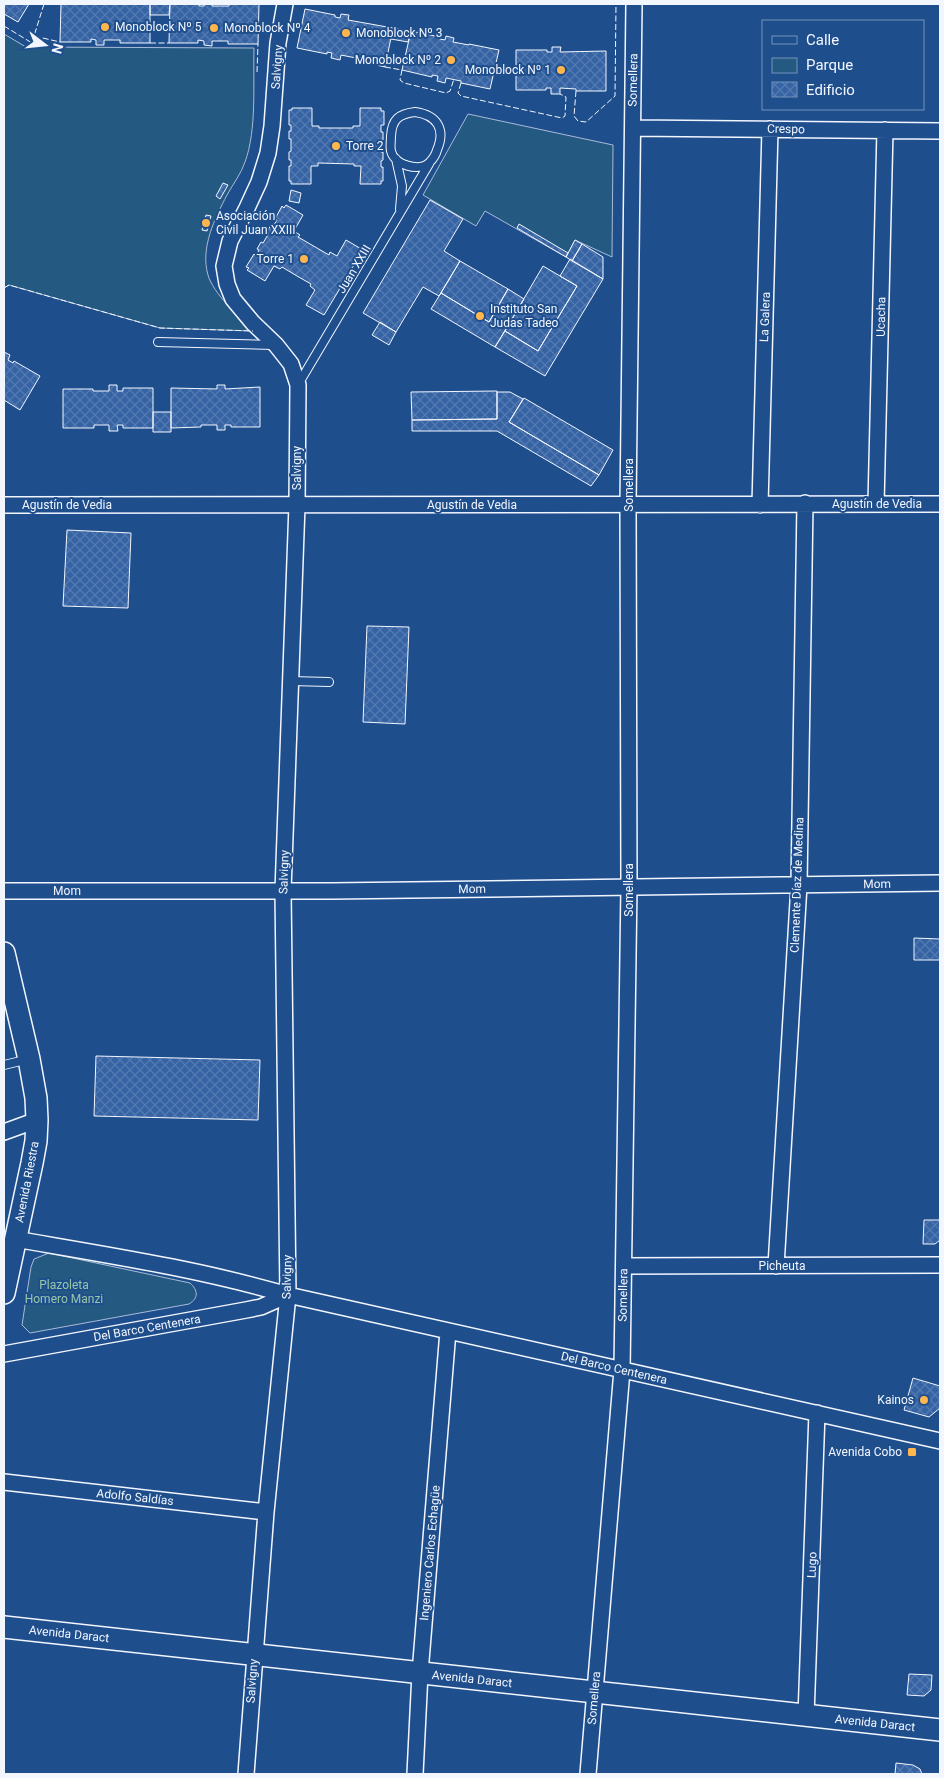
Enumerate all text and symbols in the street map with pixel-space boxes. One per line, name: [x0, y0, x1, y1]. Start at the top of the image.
north arrow: [20, 20, 70, 70]
place label: Monoblock Nº 5: [115, 20, 202, 34]
legend: [762, 20, 924, 110]
marker: Monoblock Nº 5: [99, 21, 111, 33]
place label: Monoblock Nº 4: [224, 21, 311, 35]
marker: Monoblock Nº 4: [208, 22, 220, 34]
place label: Monoblock Nº 3: [356, 26, 442, 40]
marker: Monoblock Nº 3: [340, 27, 352, 39]
text: Calle: [806, 31, 839, 49]
text: N: [48, 42, 67, 56]
street label: Salvigny: [268, 44, 286, 90]
place label: Monoblock Nº 2: [355, 53, 441, 67]
street label: Somellera: [626, 53, 640, 107]
marker: Monoblock Nº 2: [445, 54, 457, 66]
text: Parque: [806, 56, 853, 74]
place label: Monoblock Nº 1: [465, 63, 551, 77]
marker: Monoblock Nº 1: [555, 64, 567, 76]
text: Edificio: [806, 81, 855, 99]
street label: Crespo: [767, 122, 805, 136]
place label: Torre 2: [346, 139, 384, 153]
marker: Torre 2: [330, 140, 342, 152]
place label: Asociación Civil Juan XXIII: [216, 209, 296, 237]
marker: Asociación Civil Juan XXIII: [200, 217, 212, 229]
street label: Juan XXIII: [334, 242, 374, 296]
place label: Torre 1: [256, 252, 294, 266]
marker: Torre 1: [298, 253, 310, 265]
street label: La Galera: [757, 292, 773, 342]
street label: Ucacha: [874, 297, 888, 337]
place label: Instituto San Judas Tadeo: [490, 302, 559, 330]
marker: Instituto San Judas Tadeo: [474, 310, 486, 322]
street label: Salvigny: [290, 446, 304, 490]
street label: Somellera: [622, 458, 636, 512]
street label: Agustín de Vedia: [832, 497, 922, 511]
street label: Agustín de Vedia: [22, 498, 112, 512]
street label: Agustín de Vedia: [427, 498, 517, 512]
street label: Clemente Díaz de Medina: [788, 817, 806, 953]
street label: Salvigny: [276, 849, 292, 894]
street label: Somellera: [622, 863, 636, 917]
street label: Mom: [863, 877, 891, 891]
street label: Mom: [458, 882, 486, 896]
street label: Mom: [53, 884, 81, 898]
street label: Avenida Riestra: [12, 1140, 42, 1224]
street label: Salvigny: [280, 1254, 294, 1299]
street label: Picheuta: [759, 1259, 805, 1273]
street label: Somellera: [616, 1268, 630, 1322]
park label: Plazoleta Homero Manzi: [25, 1278, 103, 1306]
street label: Del Barco Centenera: [92, 1312, 202, 1344]
street label: Del Barco Centenera: [559, 1349, 669, 1387]
place label: Kainos: [877, 1393, 914, 1407]
marker: Kainos: [918, 1394, 930, 1406]
place label: Avenida Cobo: [828, 1445, 902, 1459]
marker: Avenida Cobo: [906, 1446, 918, 1458]
street label: Ingeniero Carlos Echagüe: [417, 1485, 443, 1621]
street label: Adolfo Saldías: [96, 1486, 174, 1508]
street label: Lugo: [805, 1551, 819, 1578]
street label: Avenida Daract: [28, 1623, 110, 1645]
street label: Salvigny: [243, 1658, 261, 1704]
street label: Avenida Daract: [431, 1668, 513, 1690]
street label: Somellera: [585, 1671, 603, 1725]
street label: Avenida Daract: [834, 1712, 916, 1734]

